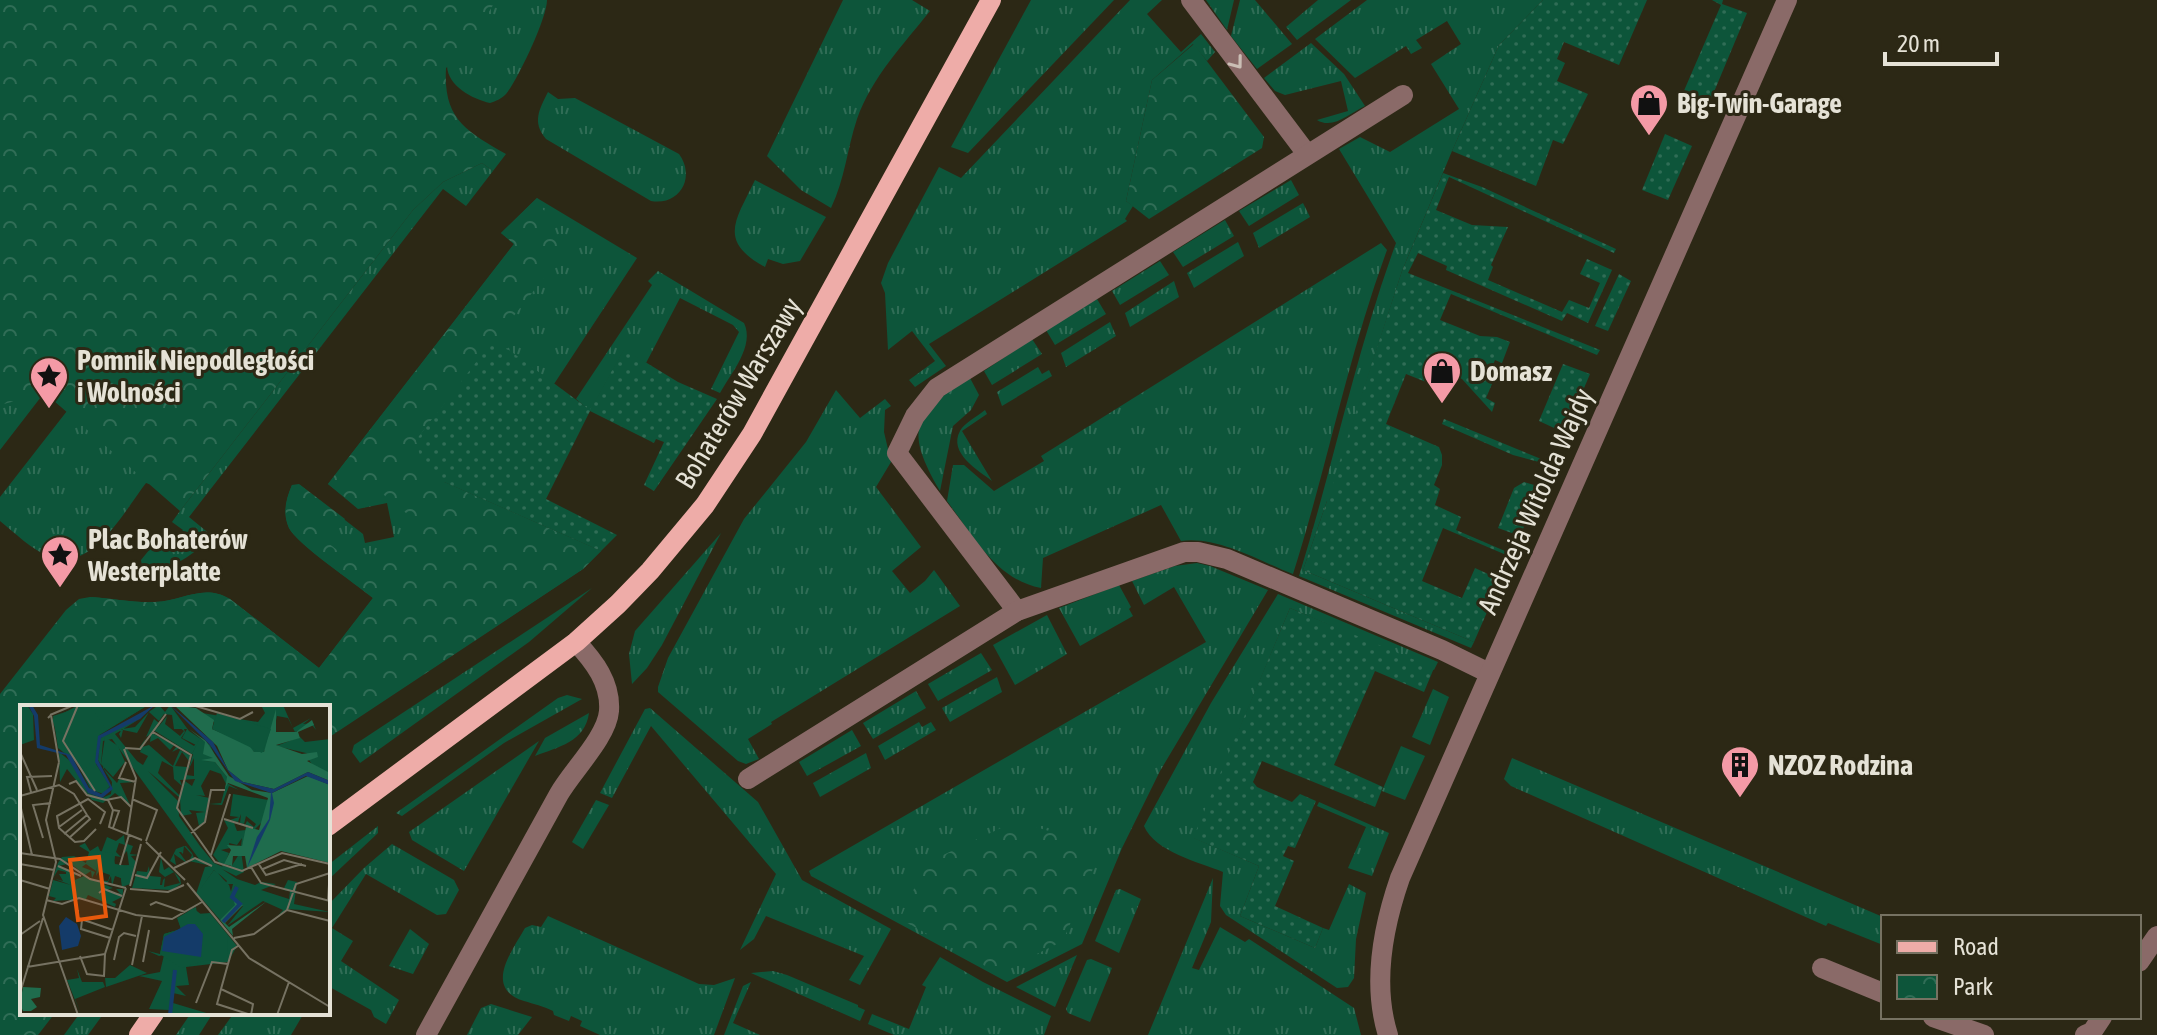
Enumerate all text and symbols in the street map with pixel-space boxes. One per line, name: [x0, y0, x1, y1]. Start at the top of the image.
scale bar: [1885, 16, 1997, 66]
text: 20 m: [1897, 30, 1940, 57]
one-way arrow: [1227, 54, 1242, 69]
shop icon: Big-Twin-Garage: [1628, 82, 1670, 137]
place label: Big-Twin-Garage: [1677, 87, 1842, 119]
street label: Bohaterów Warszawy: [668, 292, 808, 494]
place label: Pomnik Niepodległości i Wolności: [77, 344, 314, 408]
shop icon: Domasz: [1421, 350, 1463, 405]
place icon: Pomnik Niepodległości i Wolności: [28, 355, 70, 410]
place label: Domasz: [1470, 355, 1552, 387]
street label: Andrzeja Witolda Wajdy: [1471, 383, 1599, 619]
place label: Plac Bohaterów Westerplatte: [87, 523, 248, 587]
place icon: Plac Bohaterów Westerplatte: [39, 534, 81, 589]
inset map: [20, 705, 330, 1015]
building icon: NZOZ Rodzina: [1719, 744, 1761, 799]
place label: NZOZ Rodzina: [1768, 749, 1913, 781]
legend: [1881, 915, 2141, 1019]
text: Road: [1953, 933, 1999, 960]
text: Park: [1953, 973, 1994, 1000]

